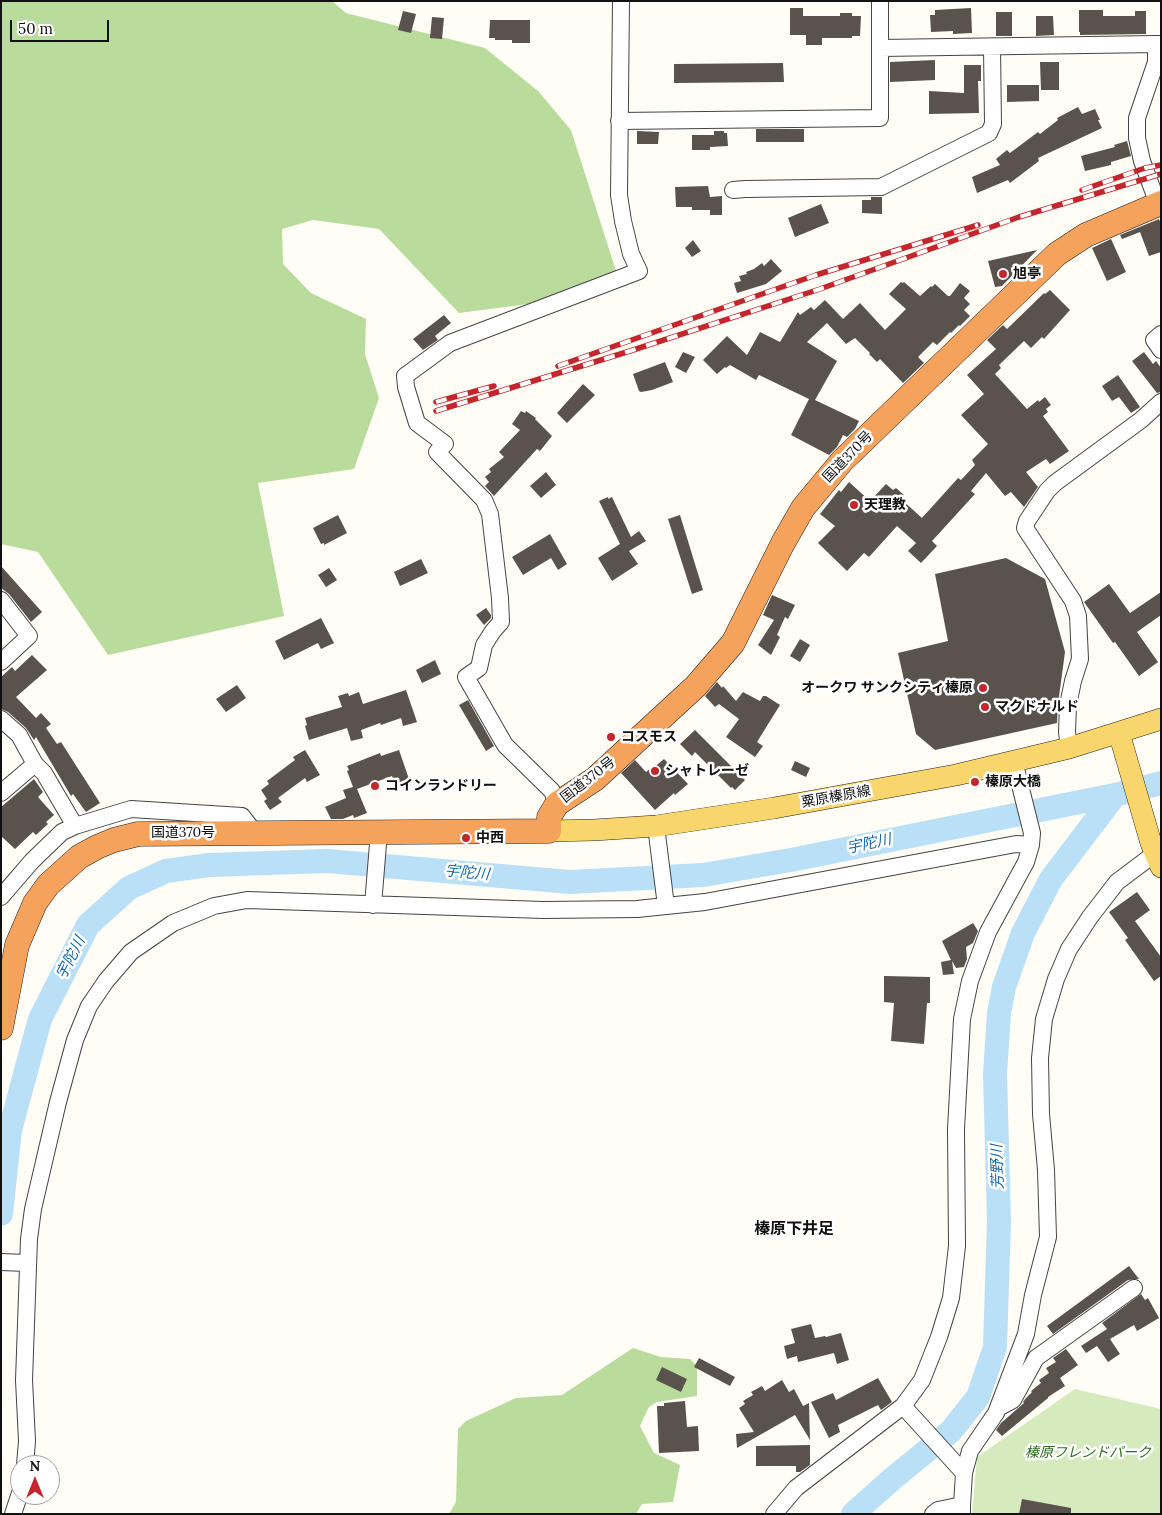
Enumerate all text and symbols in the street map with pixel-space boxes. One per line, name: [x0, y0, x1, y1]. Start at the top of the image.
scale bar: [12, 10, 111, 42]
text: 50 m: [18, 19, 53, 38]
place label: 旭亭: [1013, 266, 1041, 282]
marker: 旭亭: [997, 268, 1009, 280]
street label: 国道370号: [820, 428, 876, 486]
place label: 天理教: [864, 497, 906, 513]
marker: 天理教: [848, 499, 860, 511]
place label: オークワ サンクシティ榛原: [801, 680, 973, 696]
marker: オークワ サンクシティ榛原: [977, 682, 989, 694]
place label: マクドナルド: [995, 699, 1079, 715]
marker: マクドナルド: [979, 701, 991, 713]
place label: コスモス: [621, 729, 677, 745]
marker: コスモス: [605, 731, 617, 743]
street label: 国道370号: [557, 753, 619, 807]
place label: シャトレーゼ: [665, 763, 749, 779]
marker: シャトレーゼ: [649, 765, 661, 777]
place label: 榛原大橋: [985, 774, 1041, 790]
marker: 榛原大橋: [969, 776, 981, 788]
place label: コインランドリー: [385, 778, 497, 794]
marker: コインランドリー: [369, 780, 381, 792]
street label: 粟原榛原線: [800, 783, 872, 811]
street label: 国道370号: [151, 825, 215, 841]
place label: 中西: [476, 830, 504, 846]
water label: 宇陀川: [845, 831, 893, 857]
marker: 中西: [460, 832, 472, 844]
water label: 宇陀川: [444, 862, 490, 884]
water label: 宇陀川: [53, 934, 89, 982]
water label: 芳野川: [988, 1144, 1008, 1190]
district label: 榛原下井足: [754, 1219, 834, 1239]
park label: 榛原フレンドパーク: [1025, 1445, 1151, 1461]
north arrow: [10, 1455, 60, 1505]
text: N: [30, 1457, 40, 1475]

